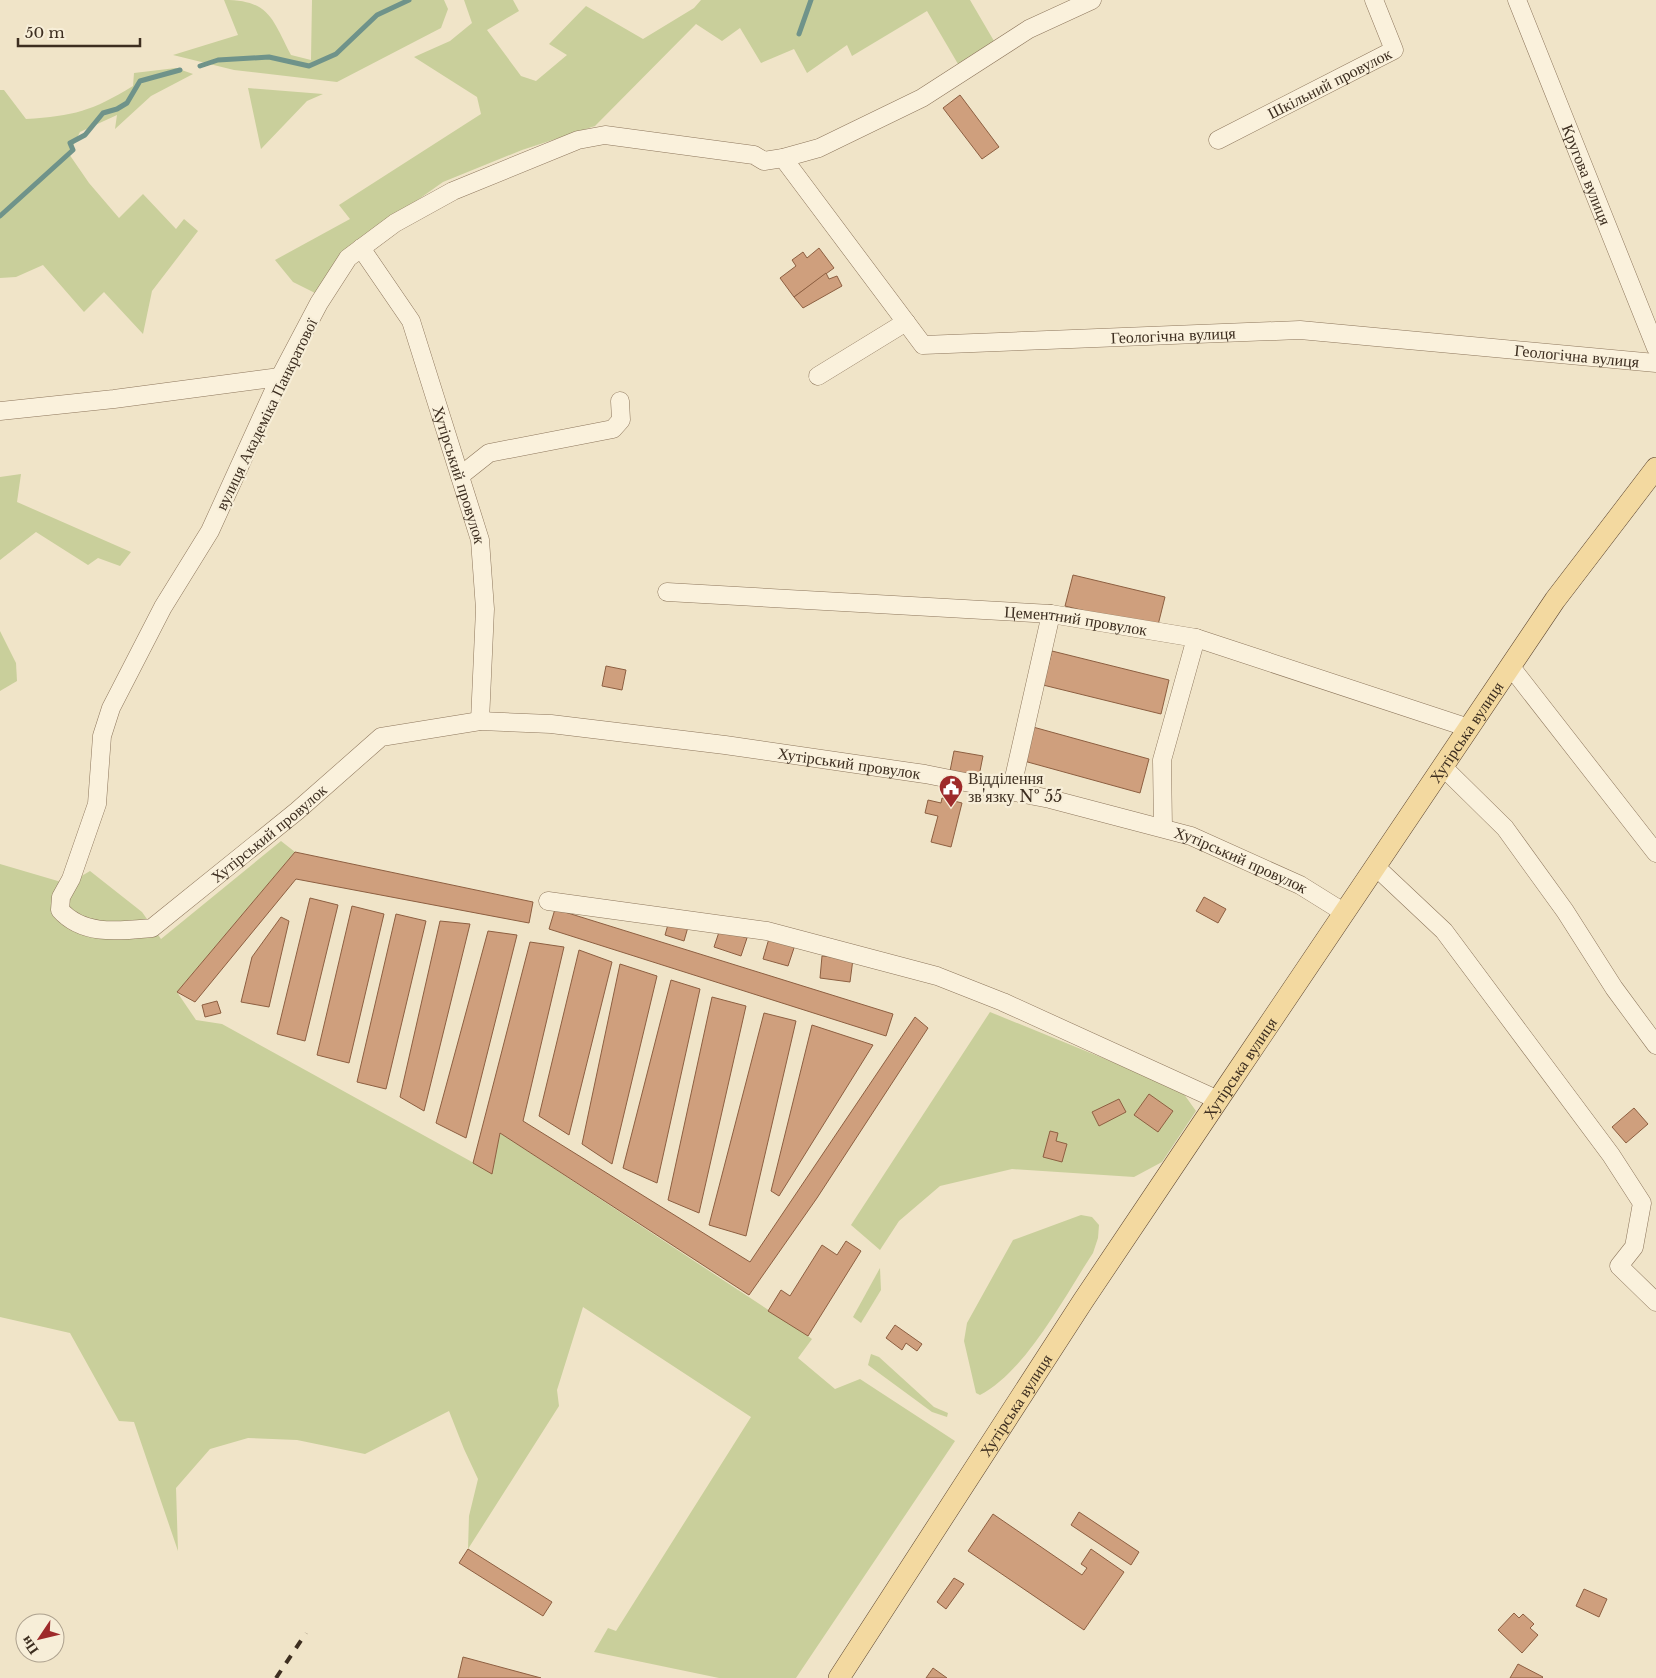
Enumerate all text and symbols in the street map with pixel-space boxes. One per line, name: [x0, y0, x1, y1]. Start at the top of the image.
scale bar: [18, 15, 140, 47]
text: 50 m: [25, 23, 65, 42]
street label: Шкільний провулок: [1264, 43, 1395, 123]
street label: Кругова вулиця: [1558, 121, 1616, 228]
street label: вулиця Академіка Панкратової: [211, 314, 321, 513]
street label: Геологічна вулиця: [1110, 323, 1237, 348]
street label: Геологічна вулиця: [1514, 340, 1641, 371]
street label: Хутірський провулок: [428, 403, 490, 545]
street label: Цементний провулок: [1004, 601, 1149, 640]
street label: Хутірська вулиця: [1425, 677, 1508, 787]
street label: Хутірський провулок: [776, 743, 922, 783]
place label: Відділення зв'язку № 55: [968, 768, 1062, 806]
public building icon: Відділення зв'язку № 55: [938, 774, 964, 808]
street label: Хутірський провулок: [207, 779, 331, 887]
street label: Хутірський провулок: [1172, 822, 1312, 898]
street label: Хутірська вулиця: [1198, 1013, 1281, 1122]
street label: Хутірська вулиця: [975, 1350, 1056, 1460]
north arrow: [15, 1613, 65, 1663]
text: Пн: [17, 1633, 42, 1658]

